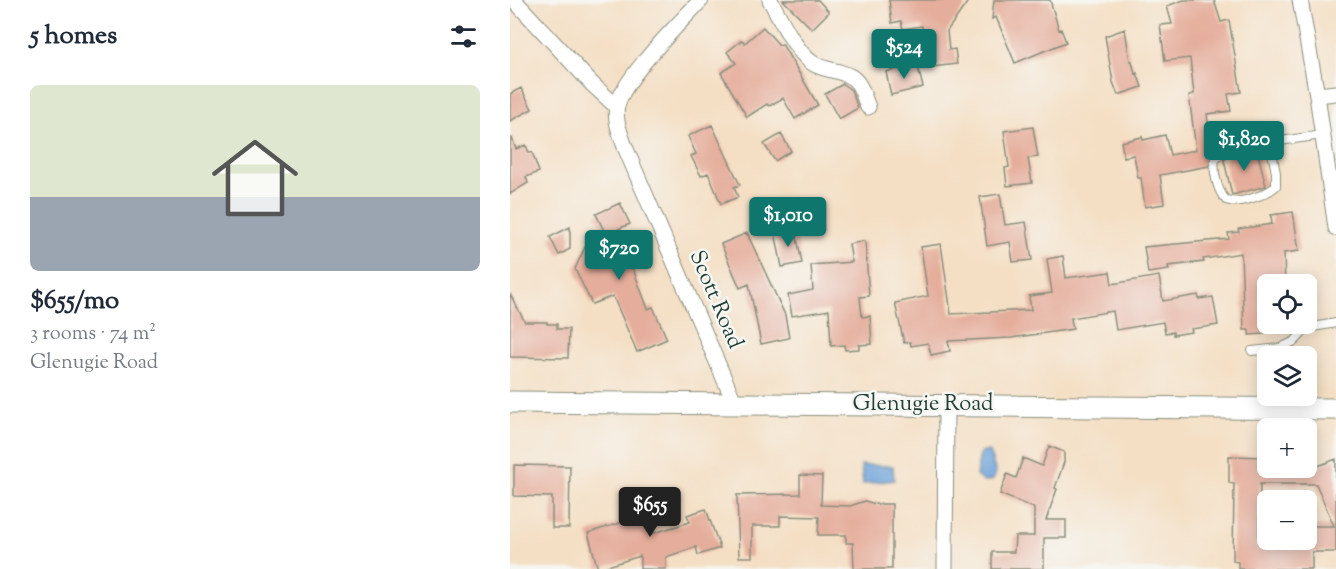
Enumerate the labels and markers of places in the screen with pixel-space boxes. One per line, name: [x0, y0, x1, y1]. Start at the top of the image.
pin: $524: [868, 29, 940, 80]
pin: $1,820: [1195, 121, 1293, 172]
pin: $1,010: [739, 197, 837, 248]
pin: $720: [583, 230, 655, 281]
pin: $655: [614, 487, 686, 538]

